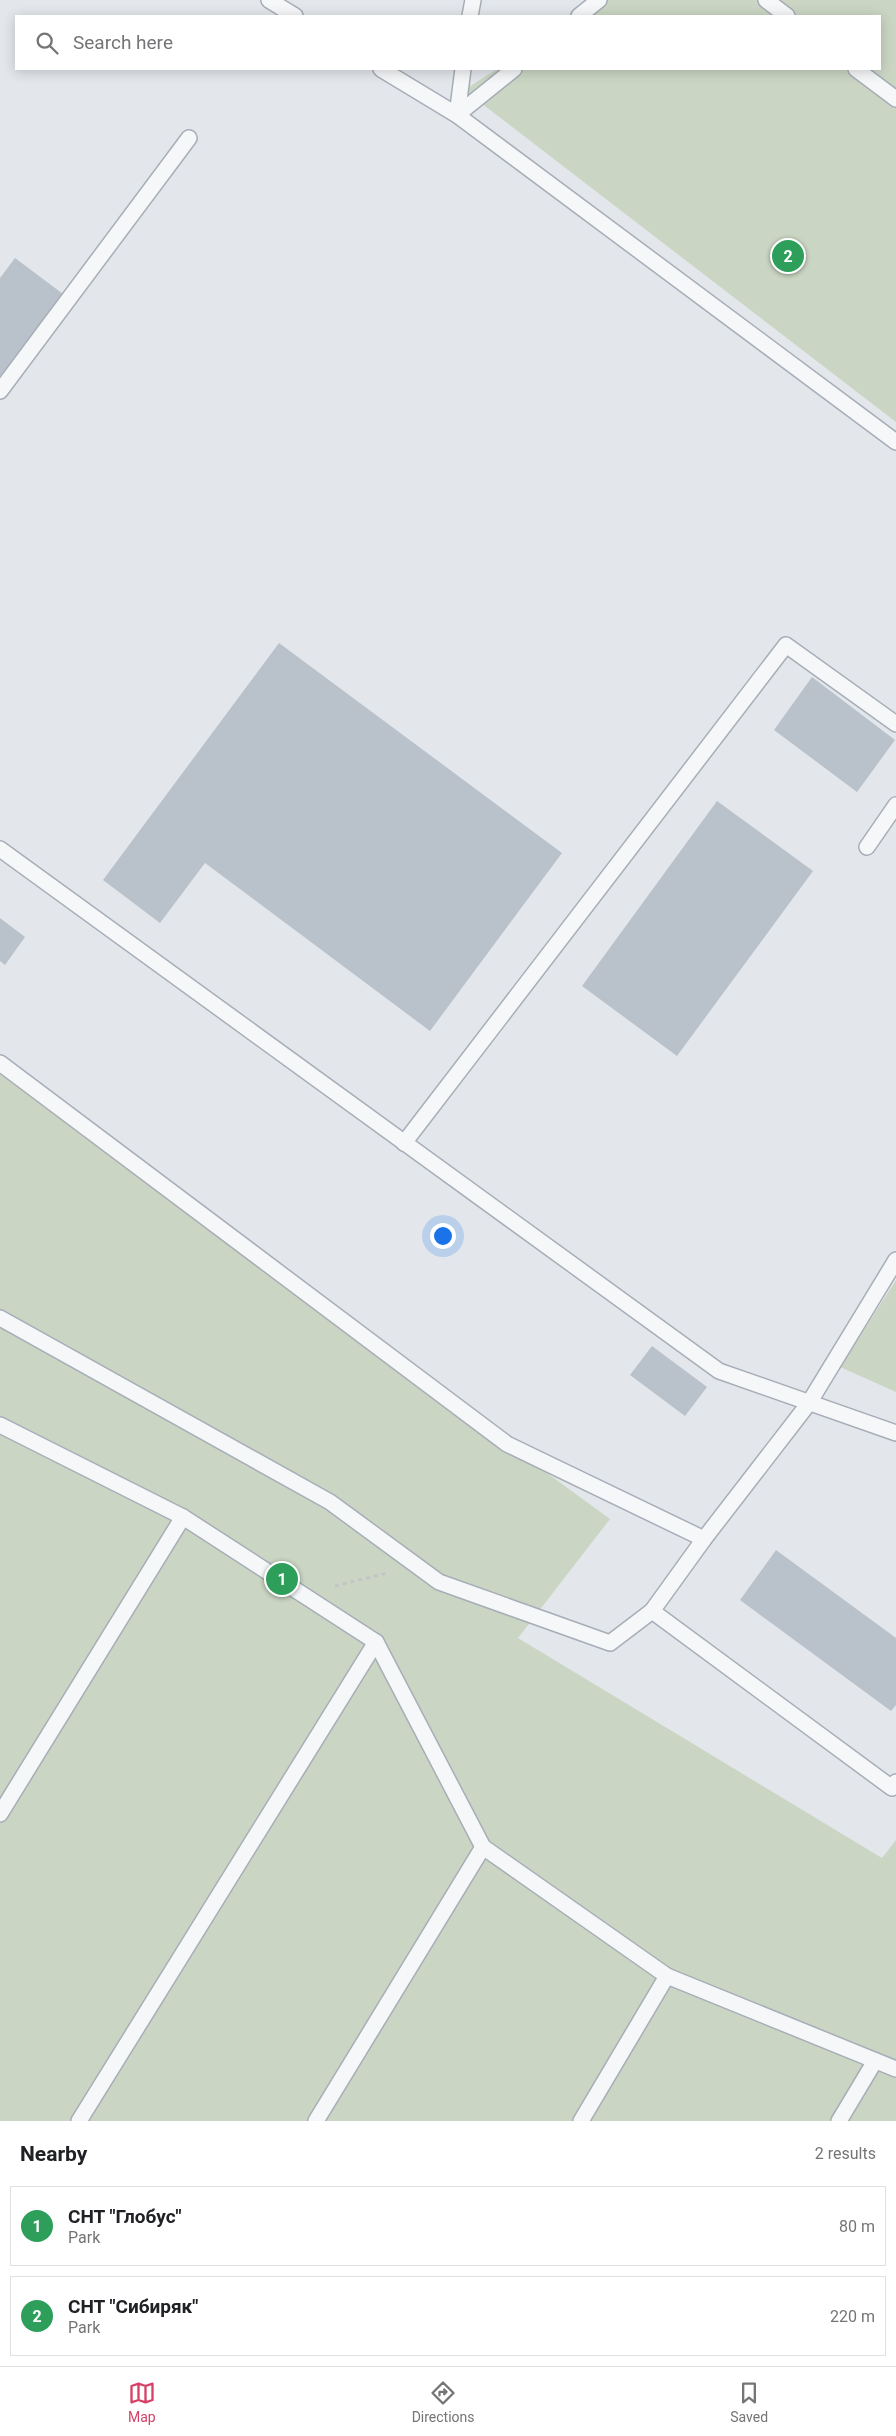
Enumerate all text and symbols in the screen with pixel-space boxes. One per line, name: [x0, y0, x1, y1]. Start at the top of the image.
search box: [15, 15, 881, 70]
icon: search: [33, 29, 61, 57]
text: Search here: [73, 31, 173, 54]
pin: 2: [772, 237, 804, 275]
your location: [430, 1223, 456, 1249]
pin: 1: [266, 1560, 298, 1598]
text: Nearby: [20, 2142, 87, 2166]
text: 2 results: [815, 2144, 876, 2163]
text: СНТ "Глобус": [68, 2205, 182, 2228]
text: 1: [32, 2217, 42, 2236]
text: 80 m: [839, 2217, 875, 2236]
text: Park: [68, 2228, 100, 2247]
text: СНТ "Сибиряк": [68, 2295, 198, 2318]
text: 2: [32, 2307, 42, 2326]
text: 220 m: [830, 2307, 875, 2326]
text: Park: [68, 2318, 100, 2337]
tab: Map: [128, 2379, 156, 2425]
tab: Directions: [412, 2379, 475, 2425]
tab: Saved: [730, 2379, 768, 2425]

